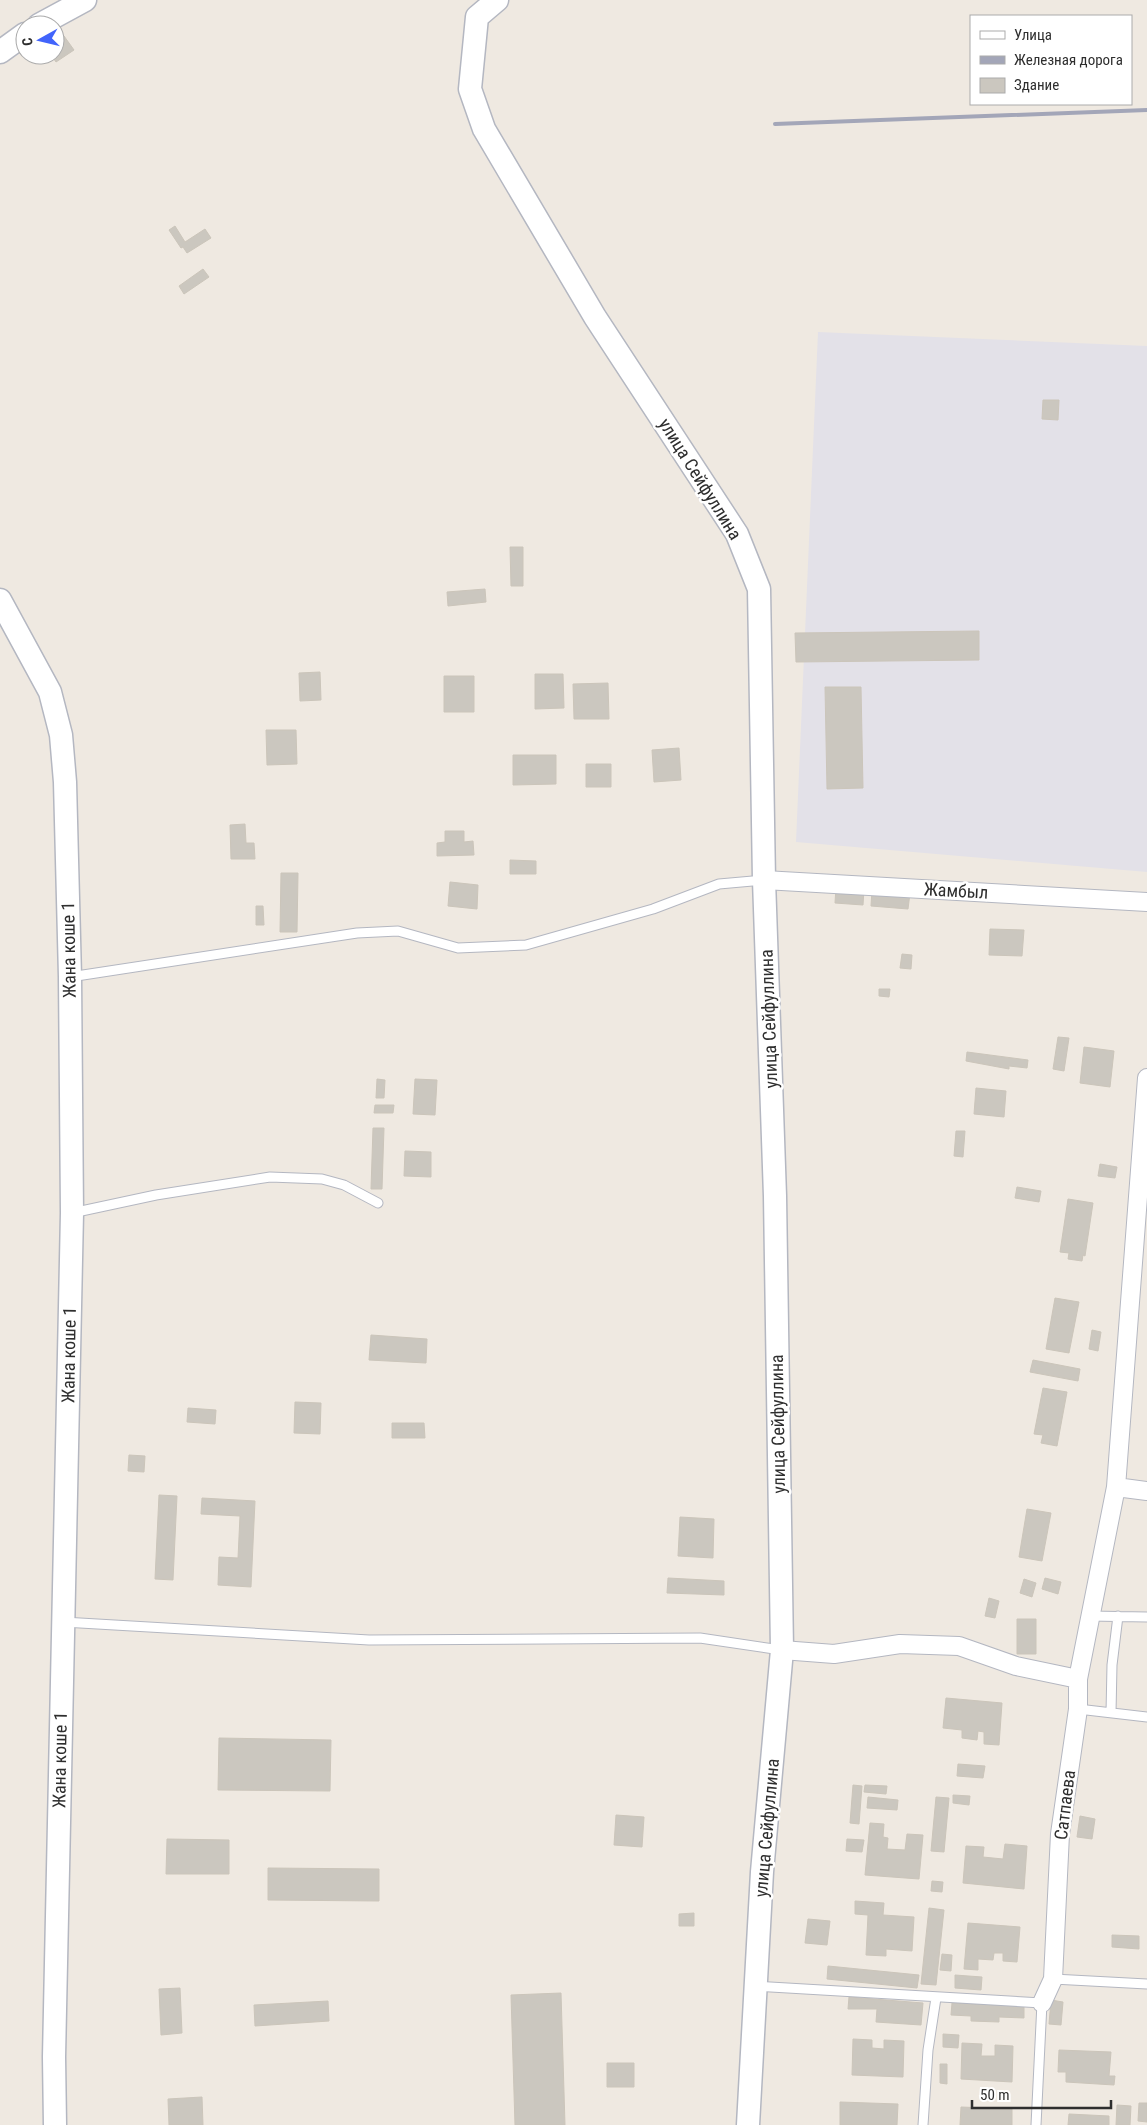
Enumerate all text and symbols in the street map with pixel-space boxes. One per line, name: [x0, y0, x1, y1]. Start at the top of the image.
north arrow: [15, 15, 65, 65]
legend: [970, 15, 1132, 105]
text: Улица: [1014, 26, 1052, 44]
text: С: [19, 37, 36, 47]
text: Железная дорога: [1014, 51, 1123, 69]
text: Здание: [1014, 76, 1059, 94]
street label: улица Сейфуллина: [655, 414, 746, 543]
street label: Жамбыл: [923, 878, 989, 903]
street label: Жана коше 1: [57, 902, 80, 998]
street label: улица Сейфуллина: [756, 949, 781, 1089]
street label: Жана коше 1: [57, 1307, 80, 1403]
street label: улица Сейфуллина: [766, 1354, 789, 1494]
street label: Жана коше 1: [48, 1712, 71, 1808]
street label: улица Сейфуллина: [750, 1758, 783, 1898]
street label: Сатпаева: [1050, 1769, 1079, 1841]
scale bar: [972, 2078, 1111, 2110]
text: 50 m: [980, 2086, 1010, 2104]

